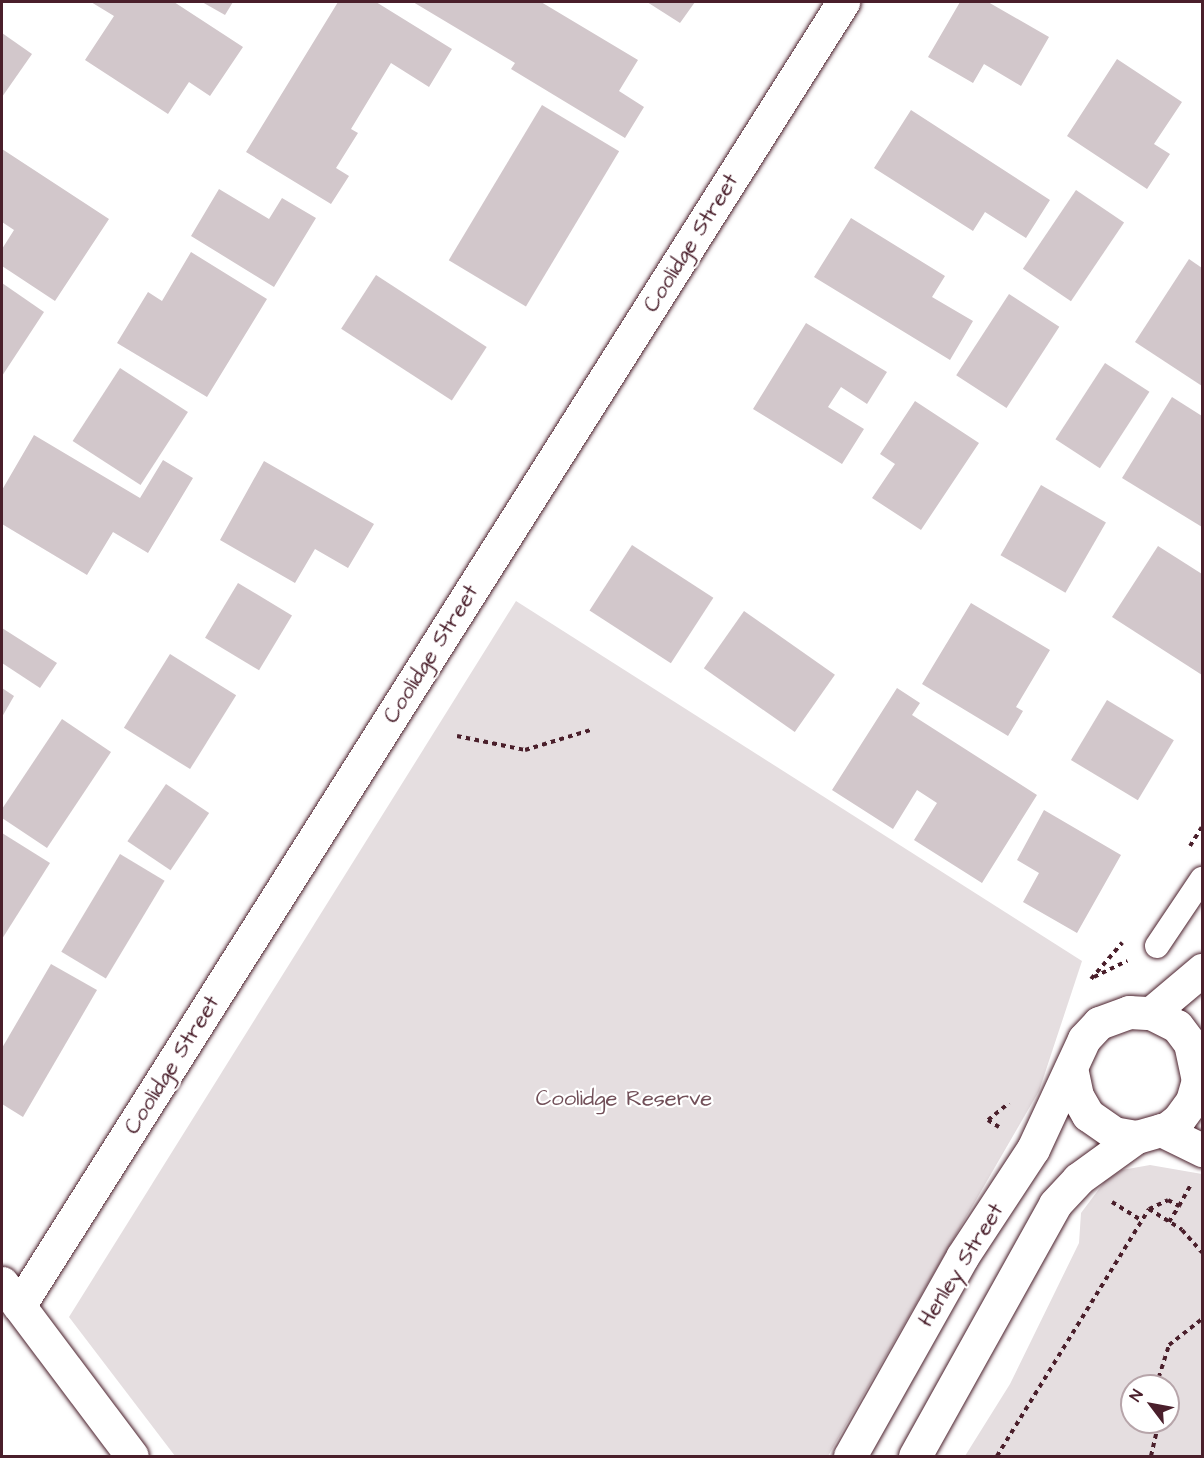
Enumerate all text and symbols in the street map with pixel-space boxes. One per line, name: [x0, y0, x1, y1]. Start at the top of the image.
street label: Coolidge Street: [638, 169, 744, 317]
street label: Coolidge Street: [378, 580, 484, 728]
street label: Coolidge Street: [119, 991, 225, 1139]
park label: Coolidge Reserve: [536, 1086, 712, 1112]
street label: Henley Street: [913, 1198, 1009, 1332]
north arrow: [1120, 1374, 1180, 1434]
text: N: [1124, 1385, 1148, 1406]

